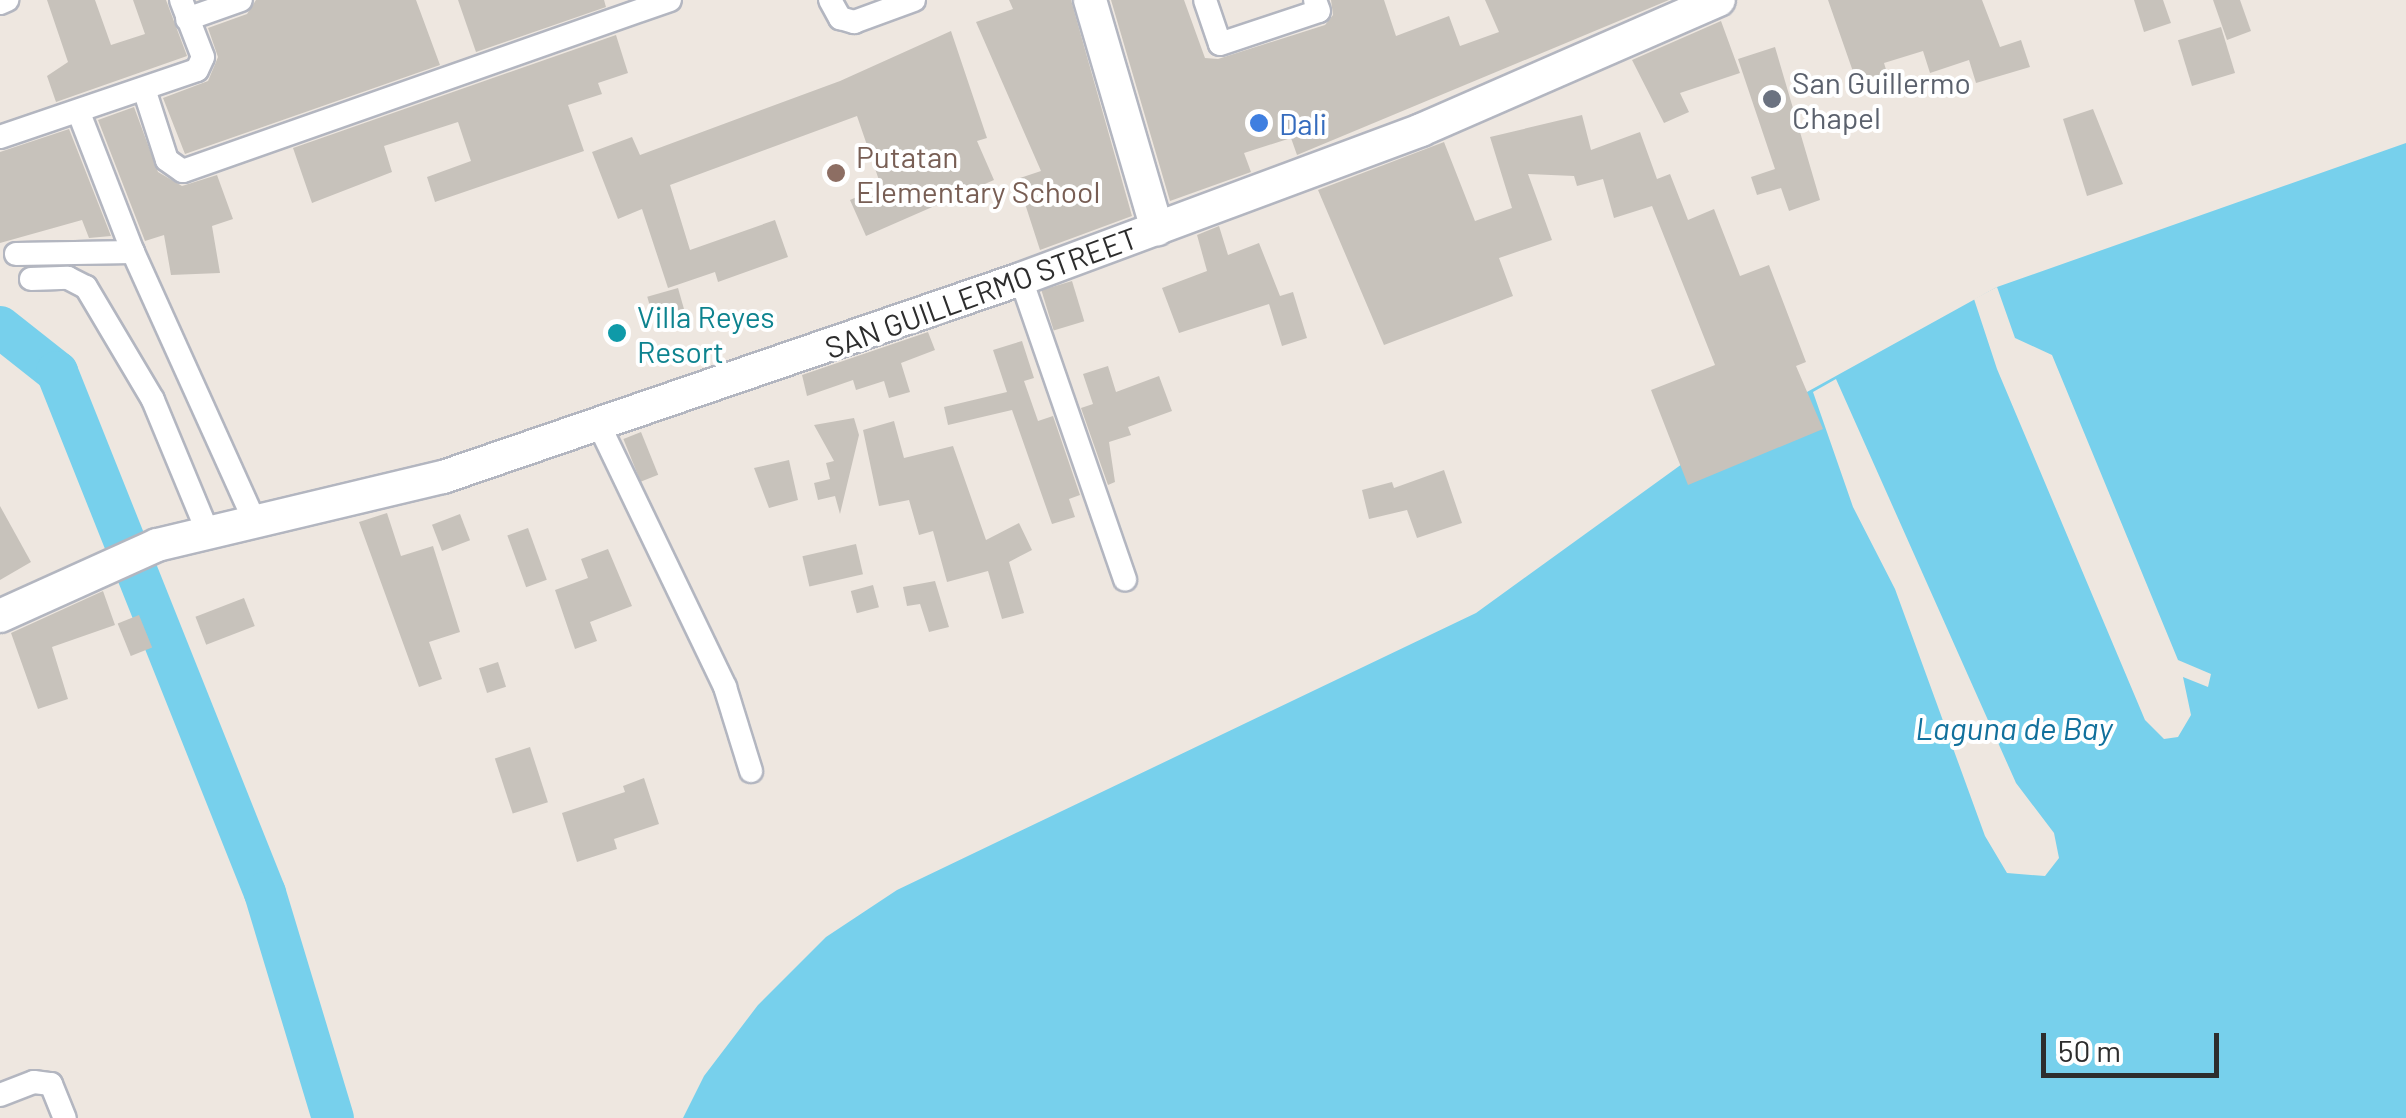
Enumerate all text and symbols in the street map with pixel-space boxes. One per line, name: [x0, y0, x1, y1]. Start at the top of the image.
place label: San Guillermo Chapel: [1792, 64, 1971, 134]
marker: San Guillermo Chapel: [1761, 88, 1783, 110]
place label: Dali: [1279, 105, 1327, 141]
marker: Dali: [1248, 112, 1270, 134]
place label: Putatan Elementary School: [856, 138, 1100, 208]
marker: Putatan Elementary School: [825, 162, 847, 184]
street label: SAN GUILLERMO STREET: [820, 219, 1142, 365]
place label: Villa Reyes Resort: [637, 298, 775, 368]
marker: Villa Reyes Resort: [606, 322, 628, 344]
water label: Laguna de Bay: [1915, 708, 2113, 746]
scale bar: [2046, 1013, 2224, 1075]
text: 50 m: [2058, 1032, 2121, 1068]

